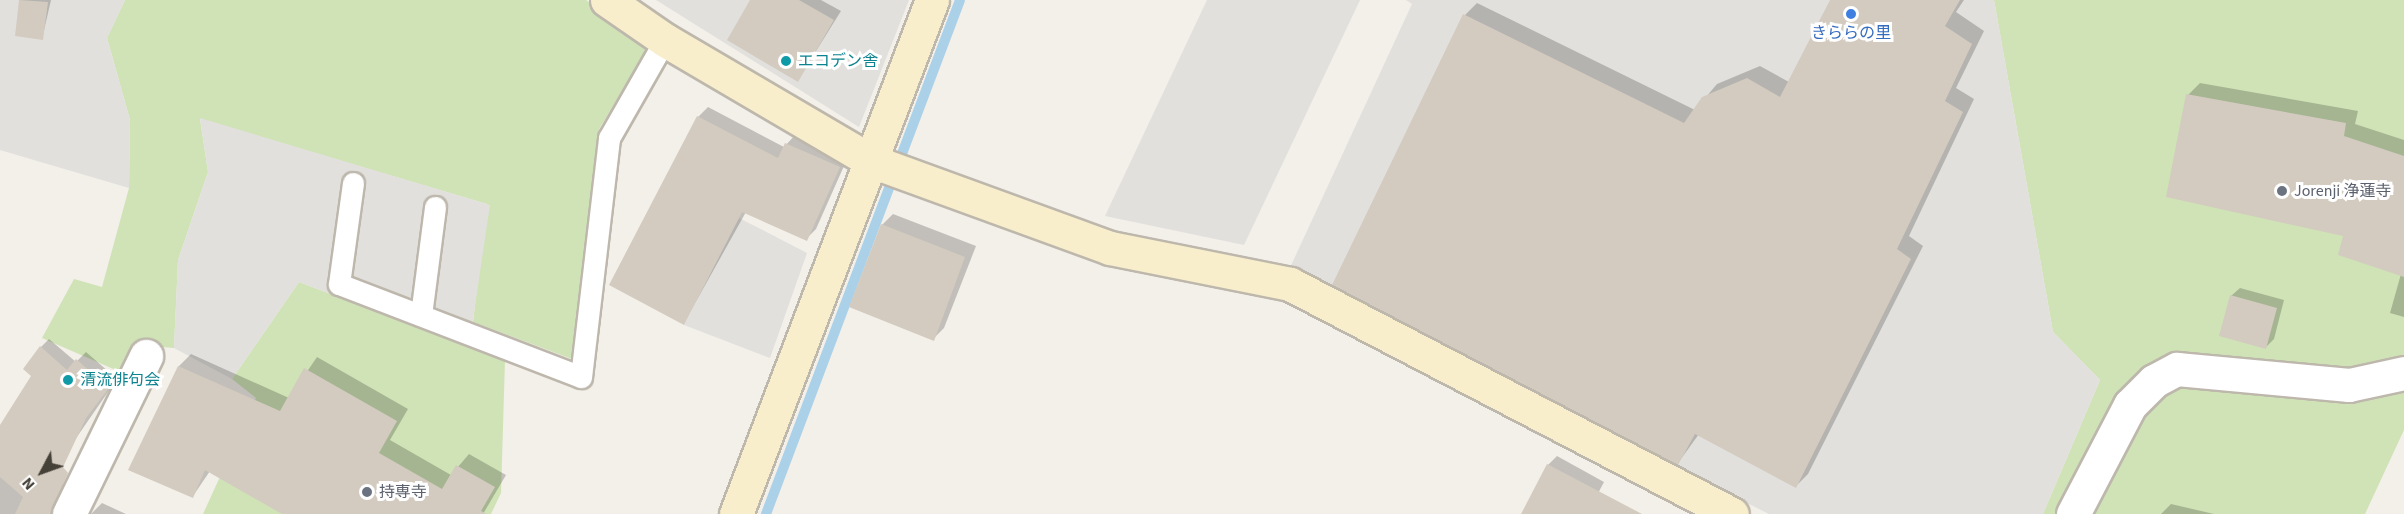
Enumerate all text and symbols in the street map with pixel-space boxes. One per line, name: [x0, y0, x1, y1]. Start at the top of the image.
marker: きららの里: [1844, 7, 1858, 21]
place label: きららの里: [1811, 23, 1891, 43]
place label: エコデン舎: [798, 51, 878, 71]
marker: エコデン舎: [779, 54, 793, 68]
place label: Jorenji 浄蓮寺: [2294, 181, 2392, 201]
marker: Jorenji 浄蓮寺: [2275, 184, 2289, 198]
place label: 清流俳句会: [80, 370, 160, 390]
marker: 清流俳句会: [61, 373, 75, 387]
north arrow: [12, 442, 72, 502]
text: N: [17, 473, 40, 495]
place label: 持専寺: [379, 482, 427, 502]
marker: 持専寺: [360, 485, 374, 499]

